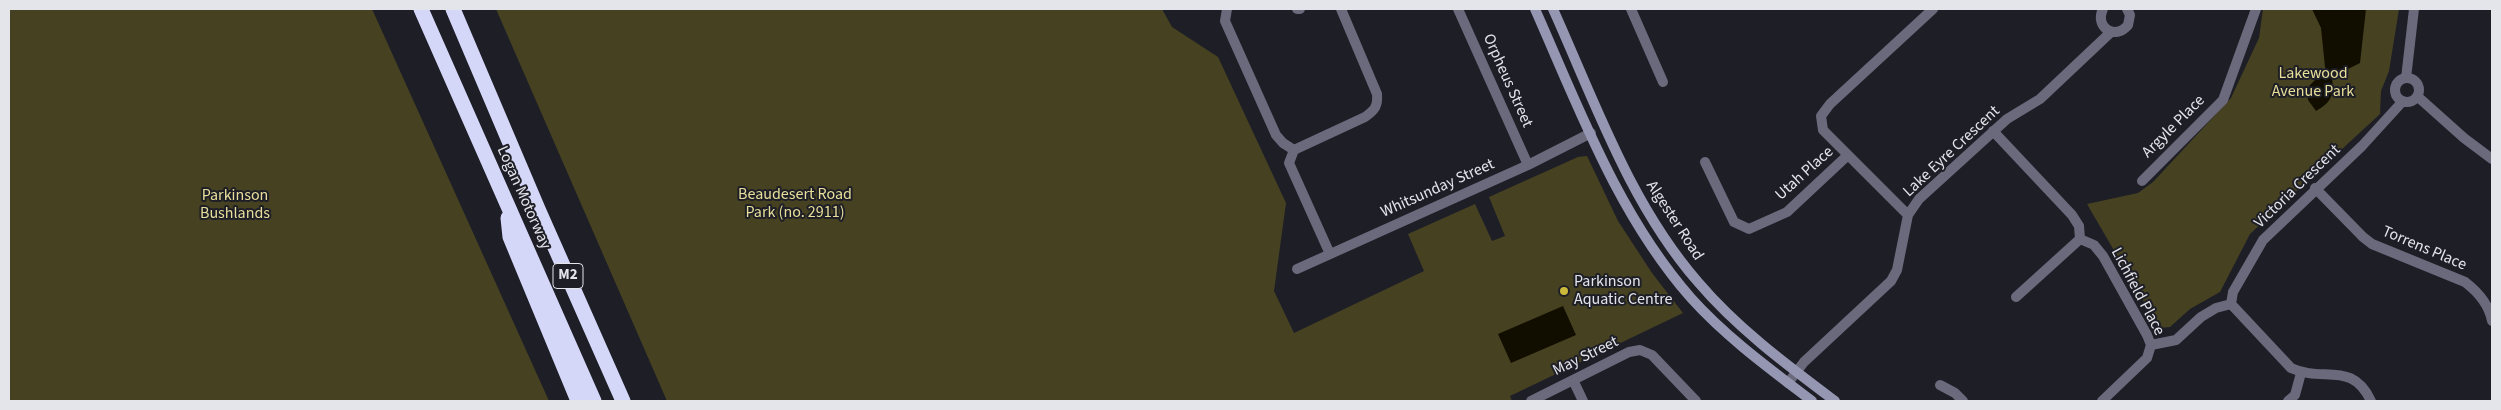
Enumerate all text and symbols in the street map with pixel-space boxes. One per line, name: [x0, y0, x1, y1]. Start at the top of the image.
street label: Orpheus Street: [1478, 31, 1536, 131]
park label: Lakewood Avenue Park: [2272, 64, 2354, 102]
street label: Argyle Place: [2139, 92, 2209, 162]
street label: Lake Eyre Crescent: [1900, 102, 2004, 202]
street label: Victoria Crescent: [2251, 141, 2345, 233]
street label: Utah Place: [1772, 143, 1838, 205]
street label: Logan Motorway: [492, 144, 554, 252]
street label: Whitsunday Street: [1378, 155, 1498, 223]
street label: Algester Road: [1641, 178, 1707, 264]
park label: Beaudesert Road Park (no. 2911): [738, 185, 852, 223]
park label: Parkinson Bushlands: [200, 186, 270, 224]
street label: Torrens Place: [2379, 223, 2469, 275]
street label: Lichfield Place: [2106, 245, 2168, 339]
road number: M2: [553, 264, 583, 288]
place label: Parkinson Aquatic Centre: [1574, 272, 1673, 310]
marker: Parkinson Aquatic Centre: [1558, 285, 1570, 297]
street label: May Street: [1550, 333, 1622, 381]

